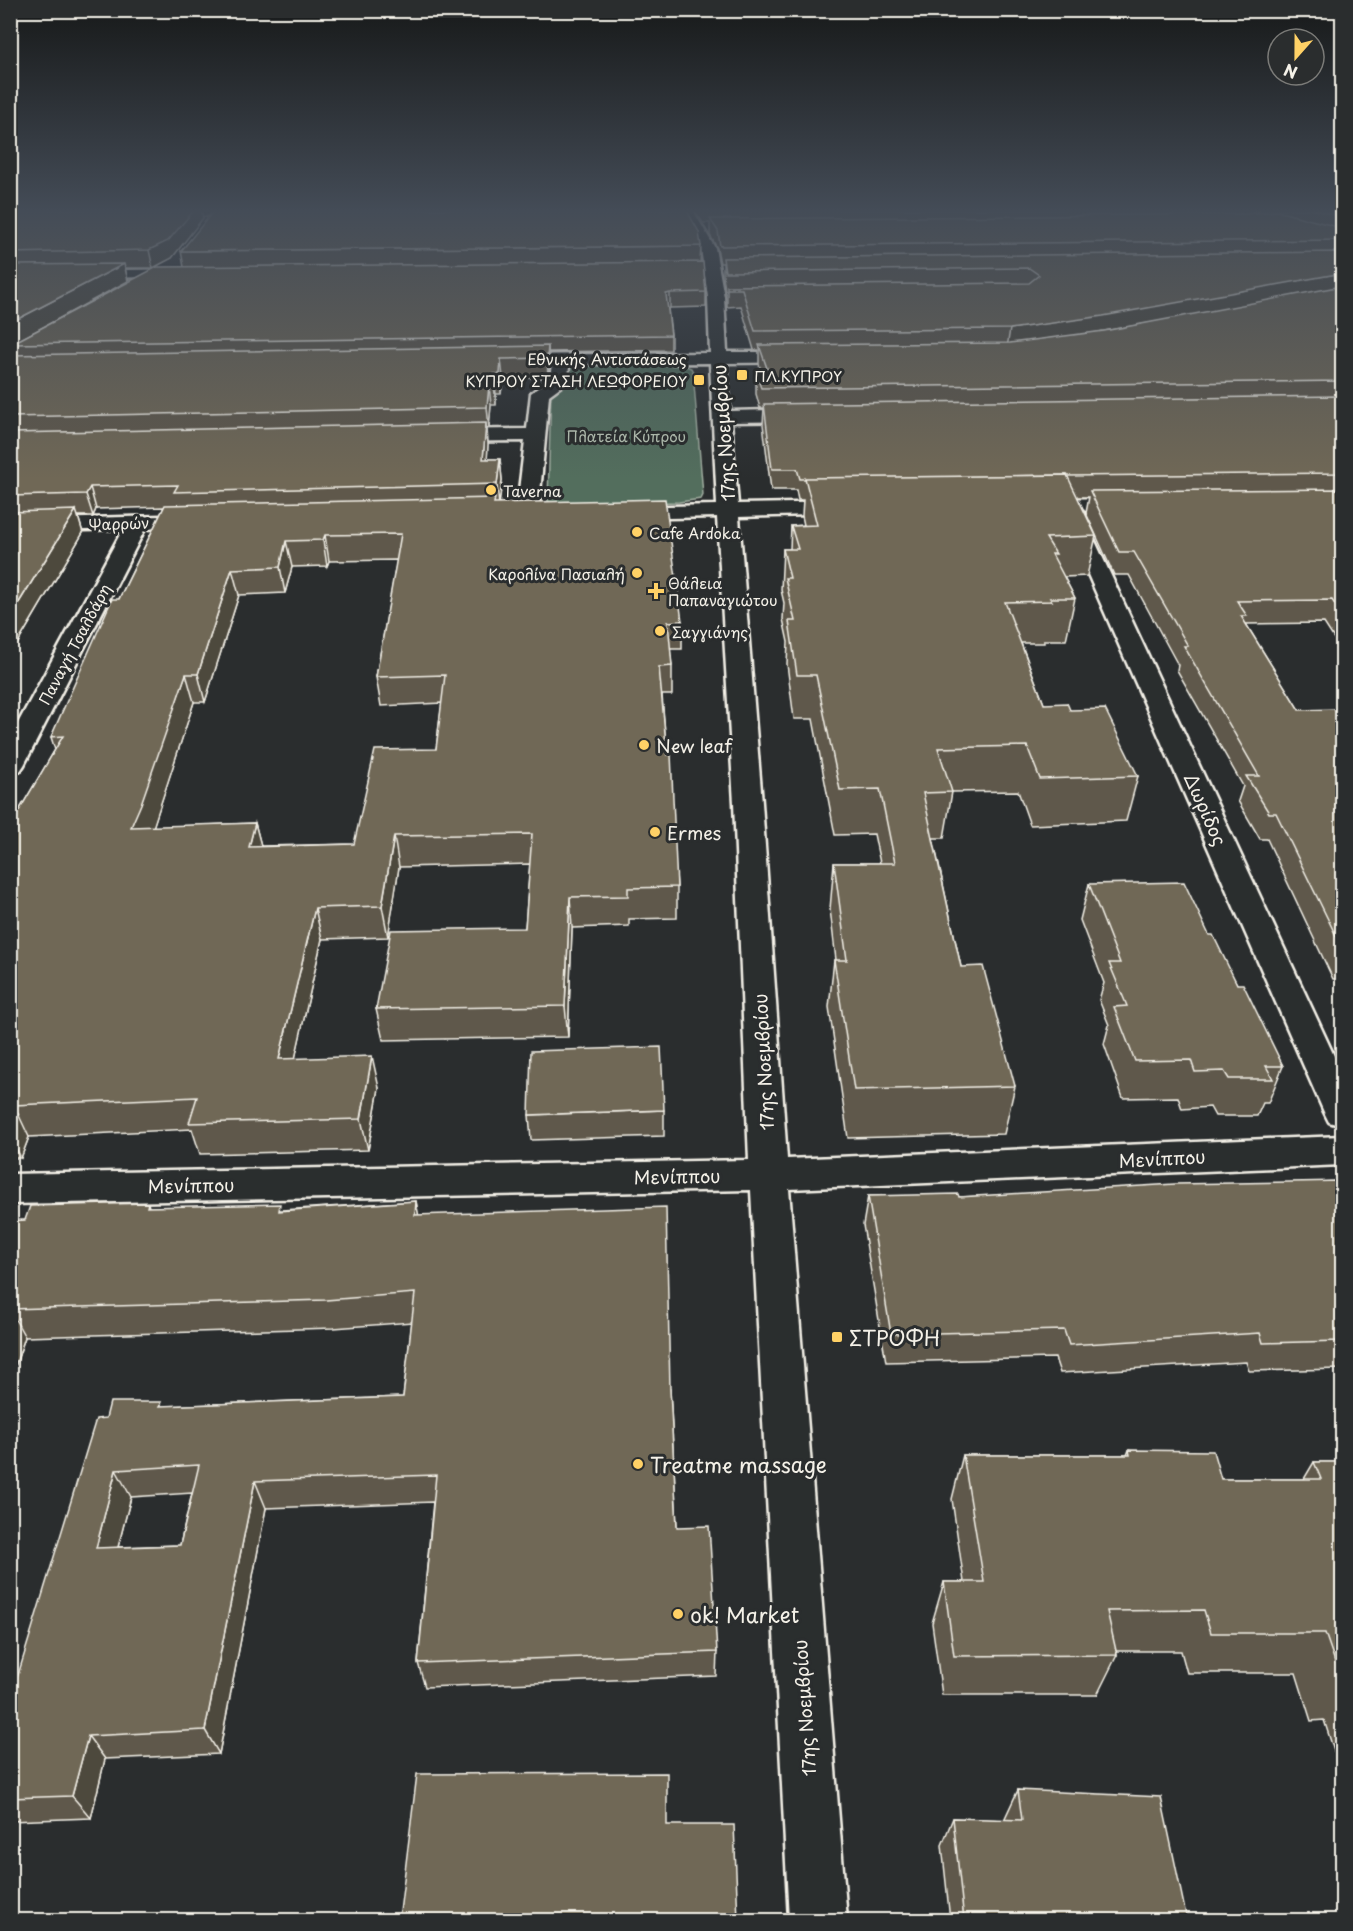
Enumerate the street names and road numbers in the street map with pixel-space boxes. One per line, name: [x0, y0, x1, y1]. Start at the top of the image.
street label: Εθνικής Αντιστάσεως: [527, 347, 687, 370]
street label: 17ης Νοεμβρίου: [705, 364, 741, 502]
street label: Ψαρρών: [88, 510, 150, 536]
street label: Παναγή Τσαλδάρη: [32, 579, 116, 709]
street label: Δωρίδος: [1178, 768, 1234, 850]
street label: 17ης Νοεμβρίου: [746, 993, 780, 1131]
street label: Μενίππου: [1118, 1142, 1206, 1174]
street label: Μενίππου: [633, 1162, 721, 1190]
street label: Μενίππου: [147, 1171, 235, 1199]
street label: 17ης Νοεμβρίου: [786, 1639, 822, 1777]

